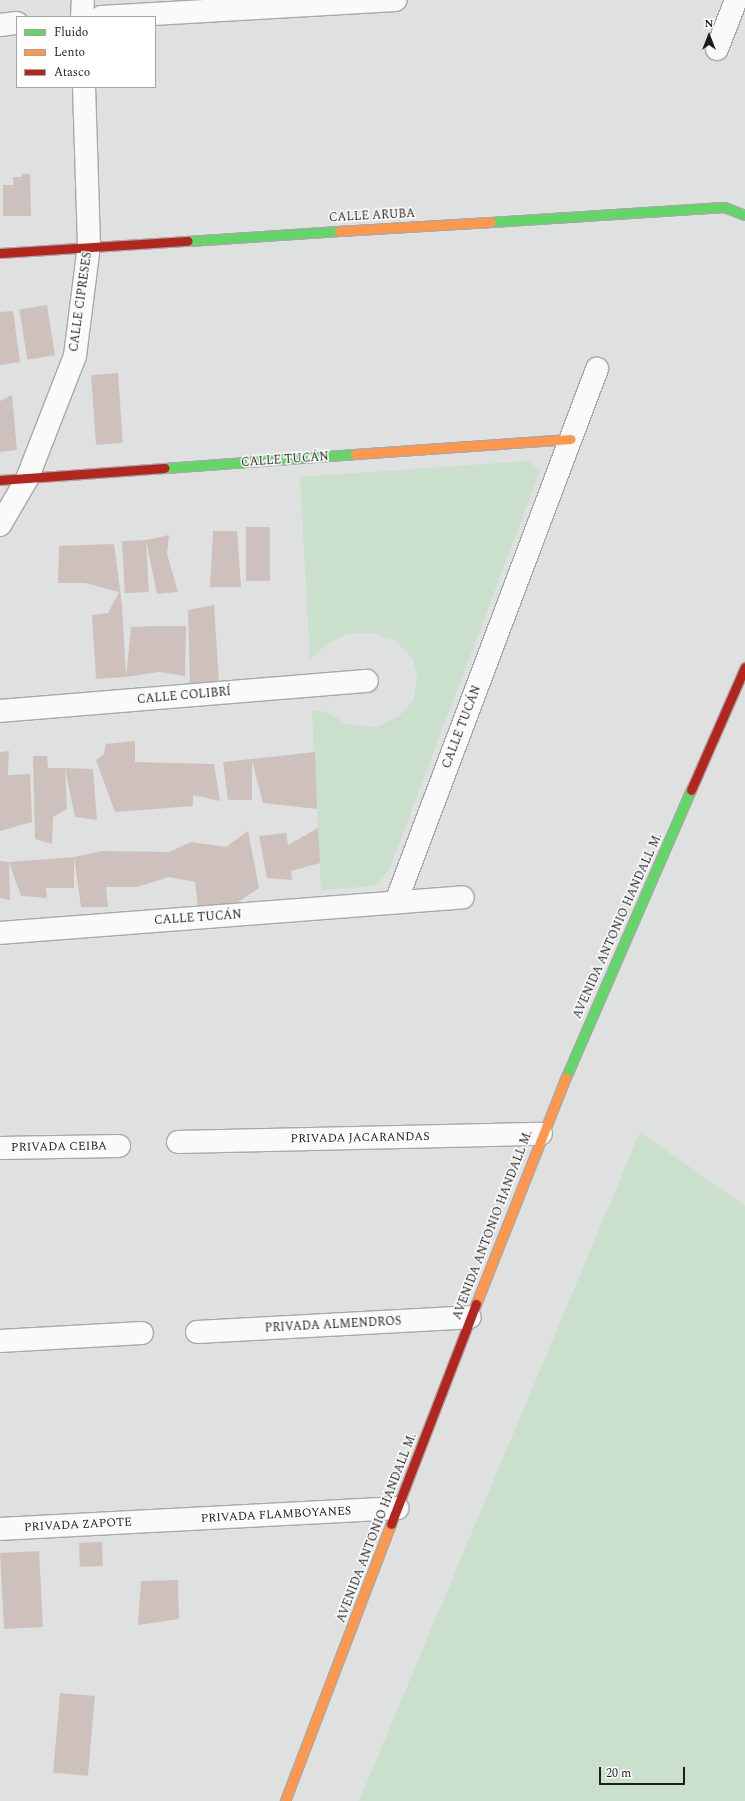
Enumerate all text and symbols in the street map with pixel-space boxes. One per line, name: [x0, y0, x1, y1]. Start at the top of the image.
text: N: [705, 15, 713, 32]
legend: [16, 16, 156, 88]
north arrow: [689, 16, 729, 56]
text: Fluido: [54, 23, 88, 42]
text: Lento: [54, 43, 85, 62]
text: Atasco: [54, 63, 90, 82]
street label: CALLE ARUBA: [329, 207, 415, 225]
street label: CALLE CIPRESES: [67, 251, 95, 353]
street label: CALLE TUCÁN: [241, 450, 329, 470]
street label: CALLE TUCÁN: [440, 683, 484, 771]
street label: CALLE COLIBRÍ: [136, 685, 232, 707]
street label: AVENIDA ANTONIO HANDALL M.: [570, 831, 666, 1021]
street label: CALLE TUCÁN: [154, 908, 242, 928]
street label: AVENIDA ANTONIO HANDALL M.: [450, 1128, 536, 1322]
street label: PRIVADA JACARANDAS: [290, 1130, 430, 1146]
street label: PRIVADA CEIBA: [11, 1139, 107, 1155]
street label: PRIVADA ALMENDROS: [264, 1314, 402, 1336]
street label: AVENIDA ANTONIO HANDALL M.: [334, 1431, 420, 1625]
street label: PRIVADA FLAMBOYANES: [200, 1504, 352, 1526]
street label: PRIVADA ZAPOTE: [24, 1515, 132, 1535]
scale bar: [601, 1759, 687, 1785]
text: 20 m: [606, 1764, 631, 1783]

